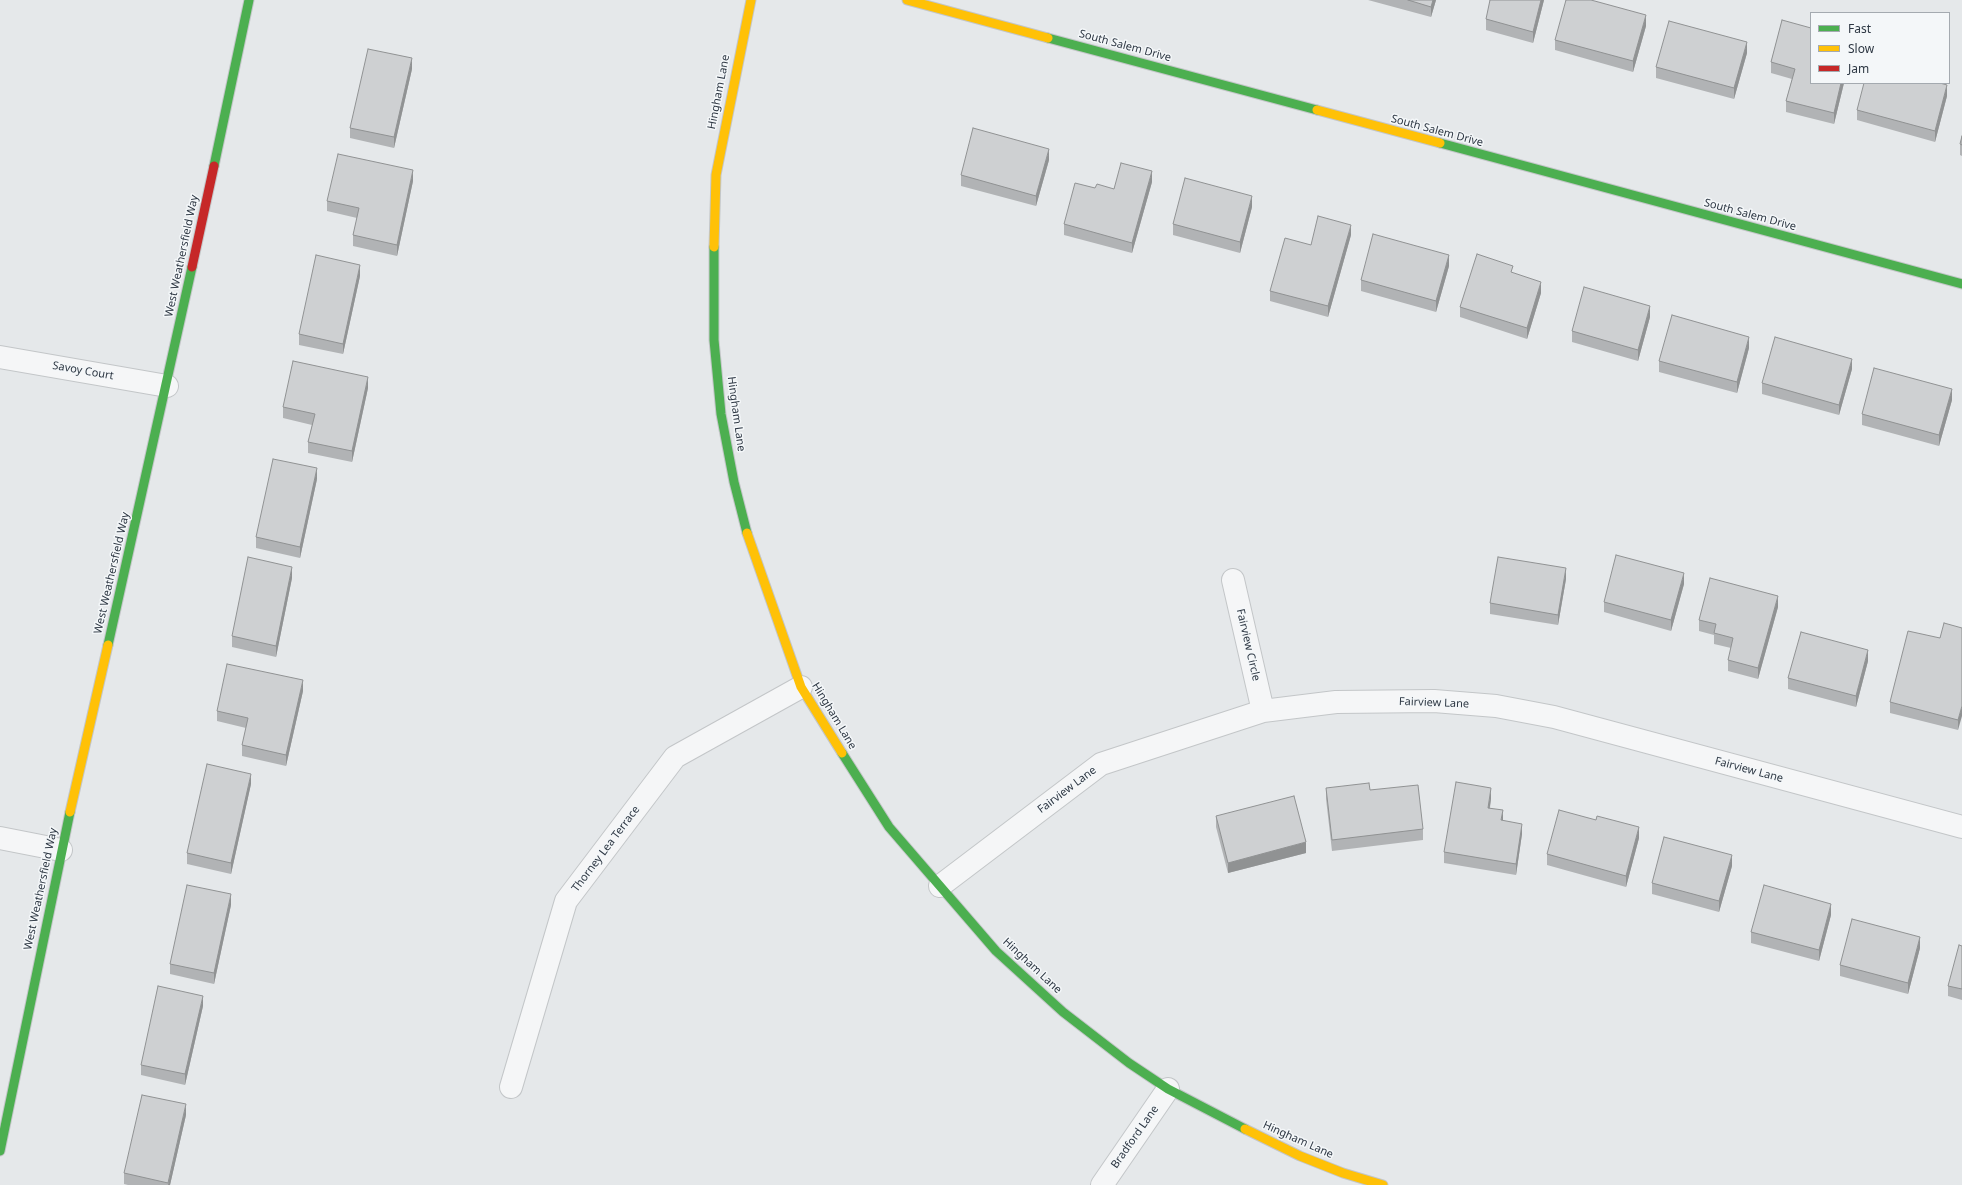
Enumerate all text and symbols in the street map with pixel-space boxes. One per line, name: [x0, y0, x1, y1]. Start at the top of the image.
legend: [1810, 12, 1950, 84]
text: Fast: [1848, 20, 1871, 37]
street label: South Salem Drive: [1078, 27, 1172, 65]
text: Slow: [1848, 40, 1874, 57]
street label: Hingham Lane: [705, 54, 733, 130]
text: Jam: [1848, 60, 1869, 77]
street label: South Salem Drive: [1390, 112, 1484, 150]
street label: West Weathersfield Way: [163, 194, 201, 318]
street label: South Salem Drive: [1703, 196, 1797, 234]
street label: Savoy Court: [52, 359, 114, 383]
street label: Hingham Lane: [724, 376, 748, 452]
street label: West Weathersfield Way: [92, 511, 132, 635]
street label: Fairview Circle: [1233, 608, 1263, 682]
street label: Hingham Lane: [809, 680, 859, 752]
street label: Fairview Lane: [1399, 695, 1469, 711]
street label: Fairview Lane: [1713, 755, 1785, 785]
street label: Fairview Lane: [1035, 764, 1099, 816]
street label: Thorney Lea Terrace: [569, 803, 643, 895]
street label: West Weathersfield Way: [22, 827, 60, 951]
street label: Hingham Lane: [1000, 935, 1064, 997]
street label: Bradford Lane: [1108, 1103, 1162, 1171]
street label: Hingham Lane: [1261, 1119, 1335, 1161]

